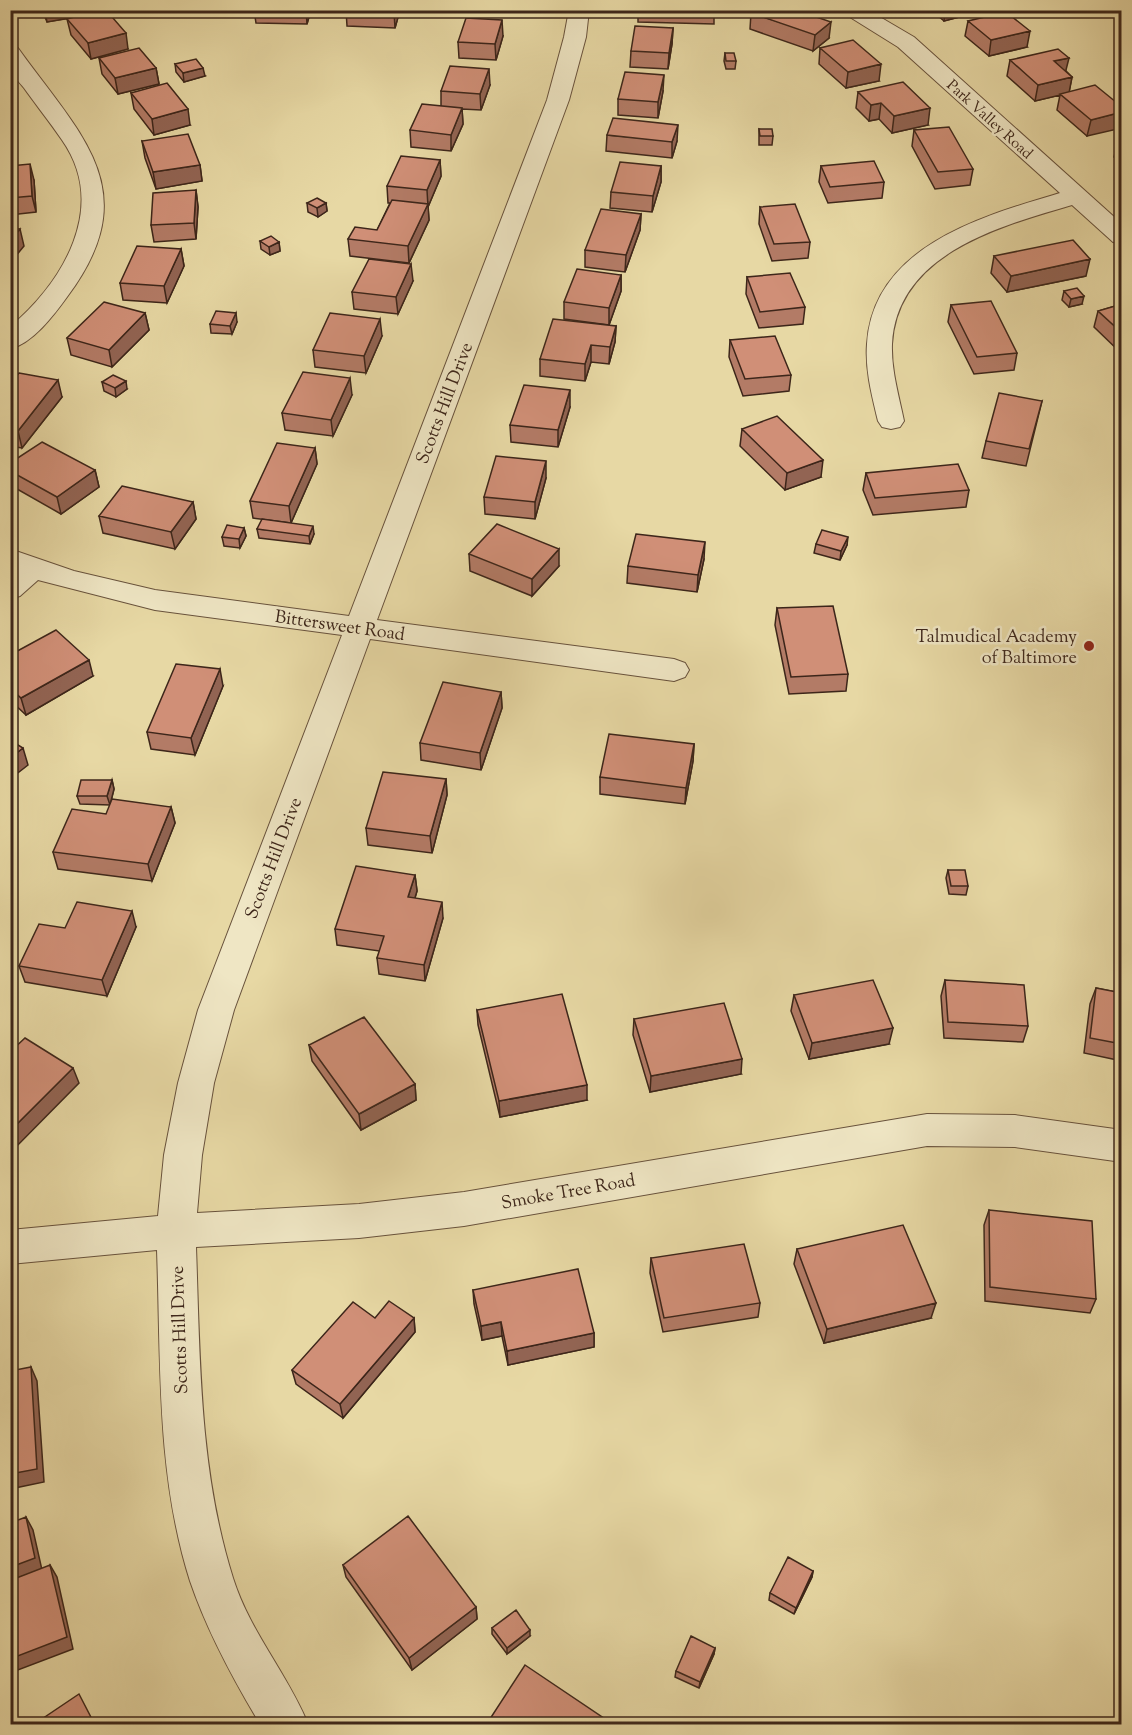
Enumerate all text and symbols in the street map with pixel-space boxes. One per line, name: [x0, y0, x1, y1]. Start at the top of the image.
street label: Park Valley Road: [941, 76, 1037, 165]
street label: Scotts Hill Drive: [411, 339, 481, 468]
street label: Bittersweet Road: [273, 605, 406, 649]
place label: Talmudical Academy of Baltimore: [915, 625, 1077, 672]
marker: Talmudical Academy of Baltimore: [1082, 639, 1096, 653]
street label: Scotts Hill Drive: [240, 794, 310, 923]
street label: Smoke Tree Road: [499, 1168, 637, 1218]
street label: Scotts Hill Drive: [166, 1265, 196, 1395]

